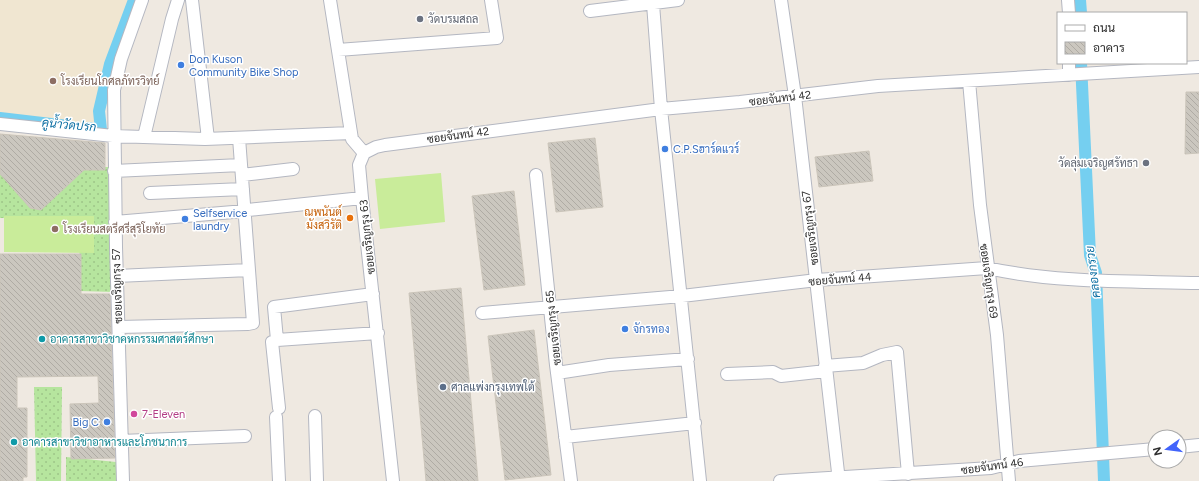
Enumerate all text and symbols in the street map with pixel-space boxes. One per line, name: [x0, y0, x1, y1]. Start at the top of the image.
place label: วัดบรมสถล: [428, 12, 478, 26]
legend: [1057, 12, 1187, 64]
marker: วัดบรมสถล: [415, 14, 425, 24]
text: ถนน: [1093, 21, 1116, 35]
text: อาคาร: [1093, 41, 1125, 55]
place label: Don Kuson Community Bike Shop: [189, 53, 299, 79]
marker: Don Kuson Community Bike Shop: [176, 60, 186, 70]
place label: โรงเรียนโกศลภัทรวิทย์: [60, 73, 160, 88]
marker: โรงเรียนโกศลภัทรวิทย์: [48, 76, 58, 86]
street label: ซอยจันทน์ 42: [748, 86, 812, 109]
water label: คูน้ำวัดปรก: [41, 112, 97, 135]
street label: ซอยจันทน์ 42: [426, 123, 490, 146]
place label: C.P.Sฮาร์ดแวร์: [673, 141, 739, 156]
marker: C.P.Sฮาร์ดแวร์: [660, 144, 670, 154]
place label: วัดลุ่มเจริญศรัทธา: [1058, 156, 1138, 172]
marker: วัดลุ่มเจริญศรัทธา: [1141, 158, 1151, 168]
street label: ซอยเจริญกรุง 67: [799, 190, 824, 266]
street label: ซอยเจริญกรุง 63: [357, 199, 380, 275]
place label: ณพนันต์ มังสวิรัติ: [304, 204, 342, 232]
place label: Selfservice laundry: [193, 207, 247, 233]
marker: ณพนันต์ มังสวิรัติ: [345, 213, 355, 223]
marker: Selfservice laundry: [180, 214, 190, 224]
place label: โรงเรียนสตรีศรีสุริโยทัย: [62, 221, 166, 238]
marker: โรงเรียนสตรีศรีสุริโยทัย: [50, 224, 60, 234]
street label: ซอยเจริญกรุง 69: [975, 243, 1000, 320]
water label: คลองกรวย: [1083, 245, 1103, 299]
street label: ซอยเจริญกรุง 57: [110, 248, 127, 324]
street label: ซอยจันทน์ 44: [808, 268, 872, 289]
street label: ซอยเจริญกรุง 65: [543, 290, 566, 366]
place label: จักรทอง: [633, 322, 669, 336]
marker: จักรทอง: [620, 324, 630, 334]
place label: อาคารสาขาวิชาคหกรรมศาสตร์ศึกษา: [50, 331, 214, 346]
marker: อาคารสาขาวิชาคหกรรมศาสตร์ศึกษา: [37, 334, 47, 344]
place label: ศาลแพ่งกรุงเทพใต้: [451, 379, 536, 396]
marker: ศาลแพ่งกรุงเทพใต้: [438, 382, 448, 392]
place label: 7-Eleven: [142, 408, 185, 421]
marker: 7-Eleven: [129, 409, 139, 419]
place label: Big C: [73, 416, 99, 429]
marker: Big C: [102, 417, 112, 427]
north arrow: [1147, 429, 1187, 469]
place label: อาคารสาขาวิชาอาหารและโภชนาการ: [22, 434, 187, 449]
marker: อาคารสาขาวิชาอาหารและโภชนาการ: [9, 437, 19, 447]
text: N: [1150, 446, 1165, 457]
street label: ซอยจันทน์ 46: [960, 454, 1024, 477]

